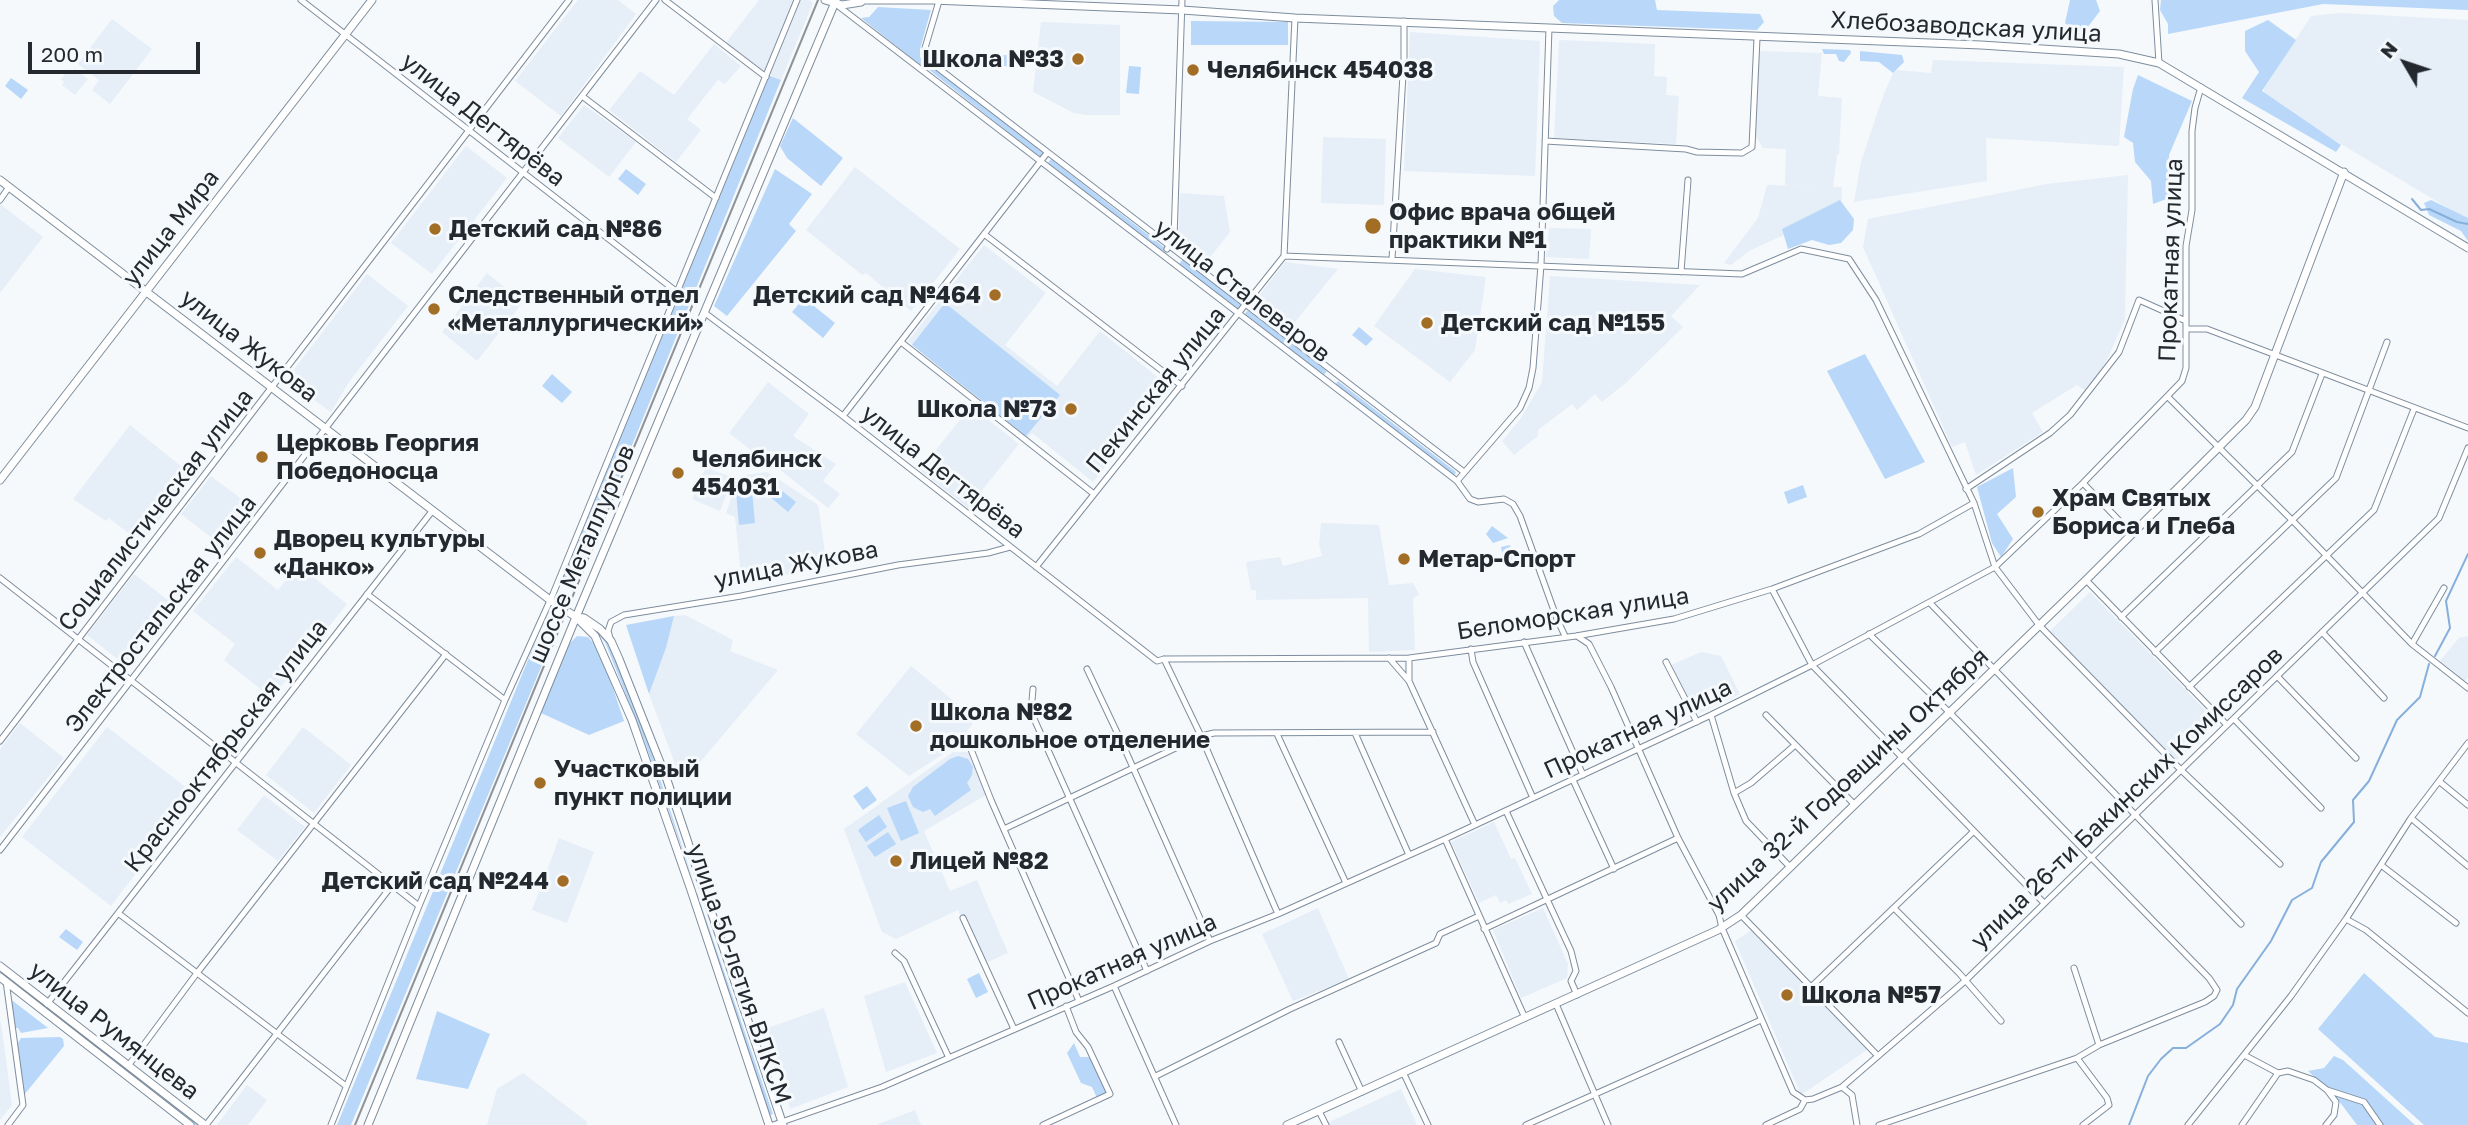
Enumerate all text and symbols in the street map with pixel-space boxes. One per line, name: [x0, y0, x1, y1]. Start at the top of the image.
street label: Хлебозаводская улица: [1830, 6, 2102, 48]
scale bar: [32, 28, 203, 72]
north arrow: [2370, 28, 2440, 98]
text: N: [2375, 37, 2402, 62]
text: 200 m: [41, 41, 103, 67]
place label: Школа №33: [922, 45, 1064, 73]
street label: улица Дегтярёва: [395, 47, 571, 193]
marker: Школа №33: [1070, 51, 1086, 67]
place label: Челябинск 454038: [1207, 56, 1433, 84]
marker: Челябинск 454038: [1185, 62, 1201, 78]
street label: Прокатная улица: [2153, 158, 2189, 362]
street label: улица Мира: [117, 164, 225, 292]
place label: Офис врача общей практики №1: [1389, 198, 1615, 254]
street label: улица Сталеваров: [1148, 213, 1336, 369]
place label: Детский сад №86: [449, 215, 662, 243]
marker: Офис врача общей практики №1: [1363, 216, 1383, 236]
marker: Детский сад №86: [427, 221, 443, 237]
place label: Следственный отдел «Металлургический»: [448, 281, 703, 337]
place label: Детский сад №464: [753, 281, 981, 309]
street label: улица Жукова: [174, 283, 324, 409]
marker: Детский сад №464: [987, 287, 1003, 303]
marker: Следственный отдел «Металлургический»: [426, 301, 442, 317]
street label: Пекинская улица: [1080, 301, 1232, 479]
place label: Детский сад №155: [1441, 309, 1665, 337]
marker: Детский сад №155: [1419, 315, 1435, 331]
street label: Социалистическая улица: [52, 383, 260, 637]
place label: Школа №73: [917, 395, 1057, 423]
street label: улица Дегтярёва: [855, 399, 1031, 545]
marker: Школа №73: [1063, 401, 1079, 417]
place label: Церковь Георгия Победоносца: [276, 429, 479, 485]
street label: шоссе Металлургов: [523, 441, 641, 667]
place label: Челябинск 454031: [692, 445, 822, 501]
marker: Церковь Георгия Победоносца: [254, 449, 270, 465]
marker: Челябинск 454031: [670, 465, 686, 481]
place label: Храм Святых Бориса и Глеба: [2052, 484, 2235, 540]
street label: Электростальская улица: [59, 490, 263, 738]
marker: Храм Святых Бориса и Глеба: [2030, 504, 2046, 520]
place label: Дворец культуры «Данко»: [274, 525, 485, 581]
street label: улица Жукова: [711, 535, 881, 595]
marker: Дворец культуры «Данко»: [252, 545, 268, 561]
place label: Метар-Спорт: [1418, 545, 1576, 573]
marker: Метар-Спорт: [1396, 551, 1412, 567]
street label: Беломорская улица: [1455, 581, 1691, 647]
street label: Краснооктябрьская улица: [118, 614, 334, 878]
street label: улица 26-ти Бакинских Комиссаров: [1965, 641, 2289, 955]
street label: улица 32-й Годовщины Октября: [1701, 642, 1995, 918]
street label: Прокатная улица: [1539, 673, 1737, 785]
place label: Школа №82 дошкольное отделение: [930, 698, 1210, 754]
marker: Школа №82 дошкольное отделение: [908, 718, 924, 734]
place label: Участковый пункт полиции: [554, 755, 732, 811]
marker: Участковый пункт полиции: [532, 775, 548, 791]
street label: улица 50-летия ВЛКСМ: [681, 840, 797, 1108]
place label: Лицей №82: [910, 847, 1049, 875]
marker: Лицей №82: [888, 853, 904, 869]
place label: Детский сад №244: [322, 867, 549, 895]
marker: Детский сад №244: [555, 873, 571, 889]
street label: Прокатная улица: [1023, 907, 1221, 1017]
street label: улица Румянцева: [23, 956, 205, 1106]
place label: Школа №57: [1801, 981, 1941, 1009]
marker: Школа №57: [1779, 987, 1795, 1003]

